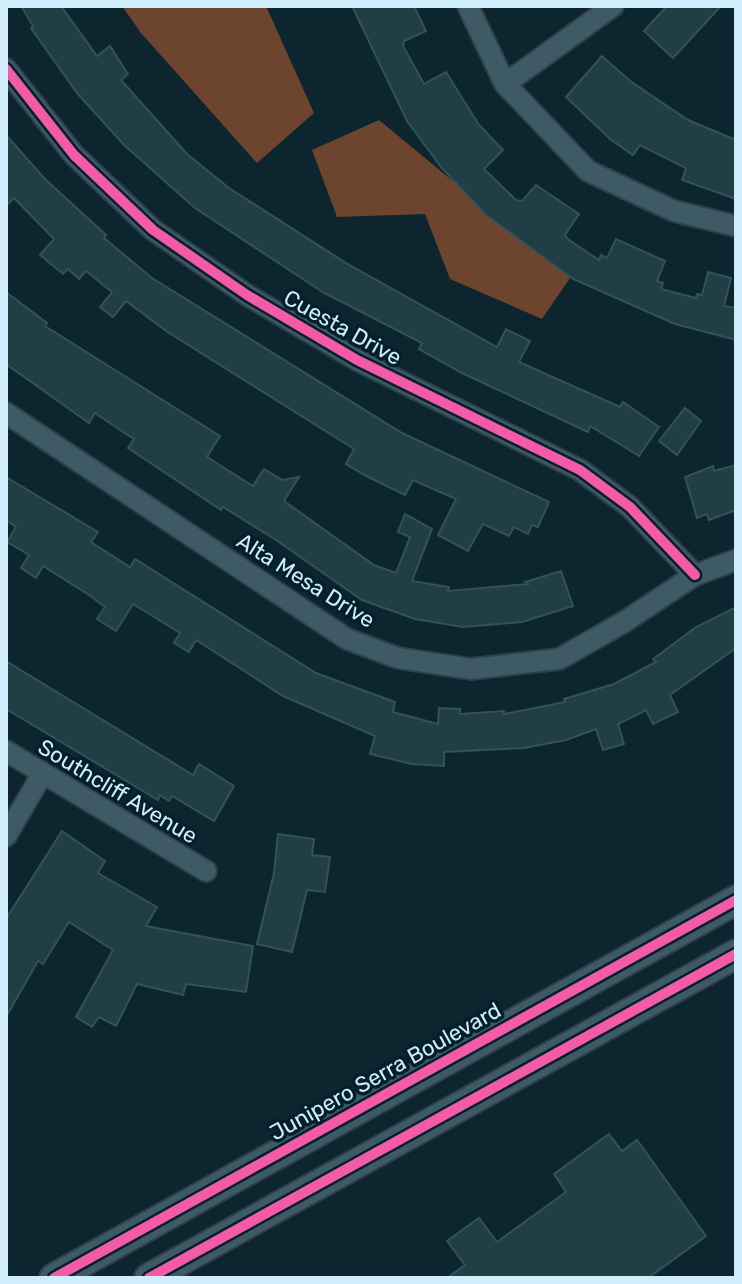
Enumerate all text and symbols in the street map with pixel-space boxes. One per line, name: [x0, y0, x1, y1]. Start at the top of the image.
street label: Cuesta Drive: [279, 284, 406, 371]
street label: Alta Mesa Drive: [232, 527, 380, 634]
street label: Southcliff Avenue: [33, 733, 202, 850]
street label: Junipero Serra Boulevard: [265, 997, 506, 1146]

